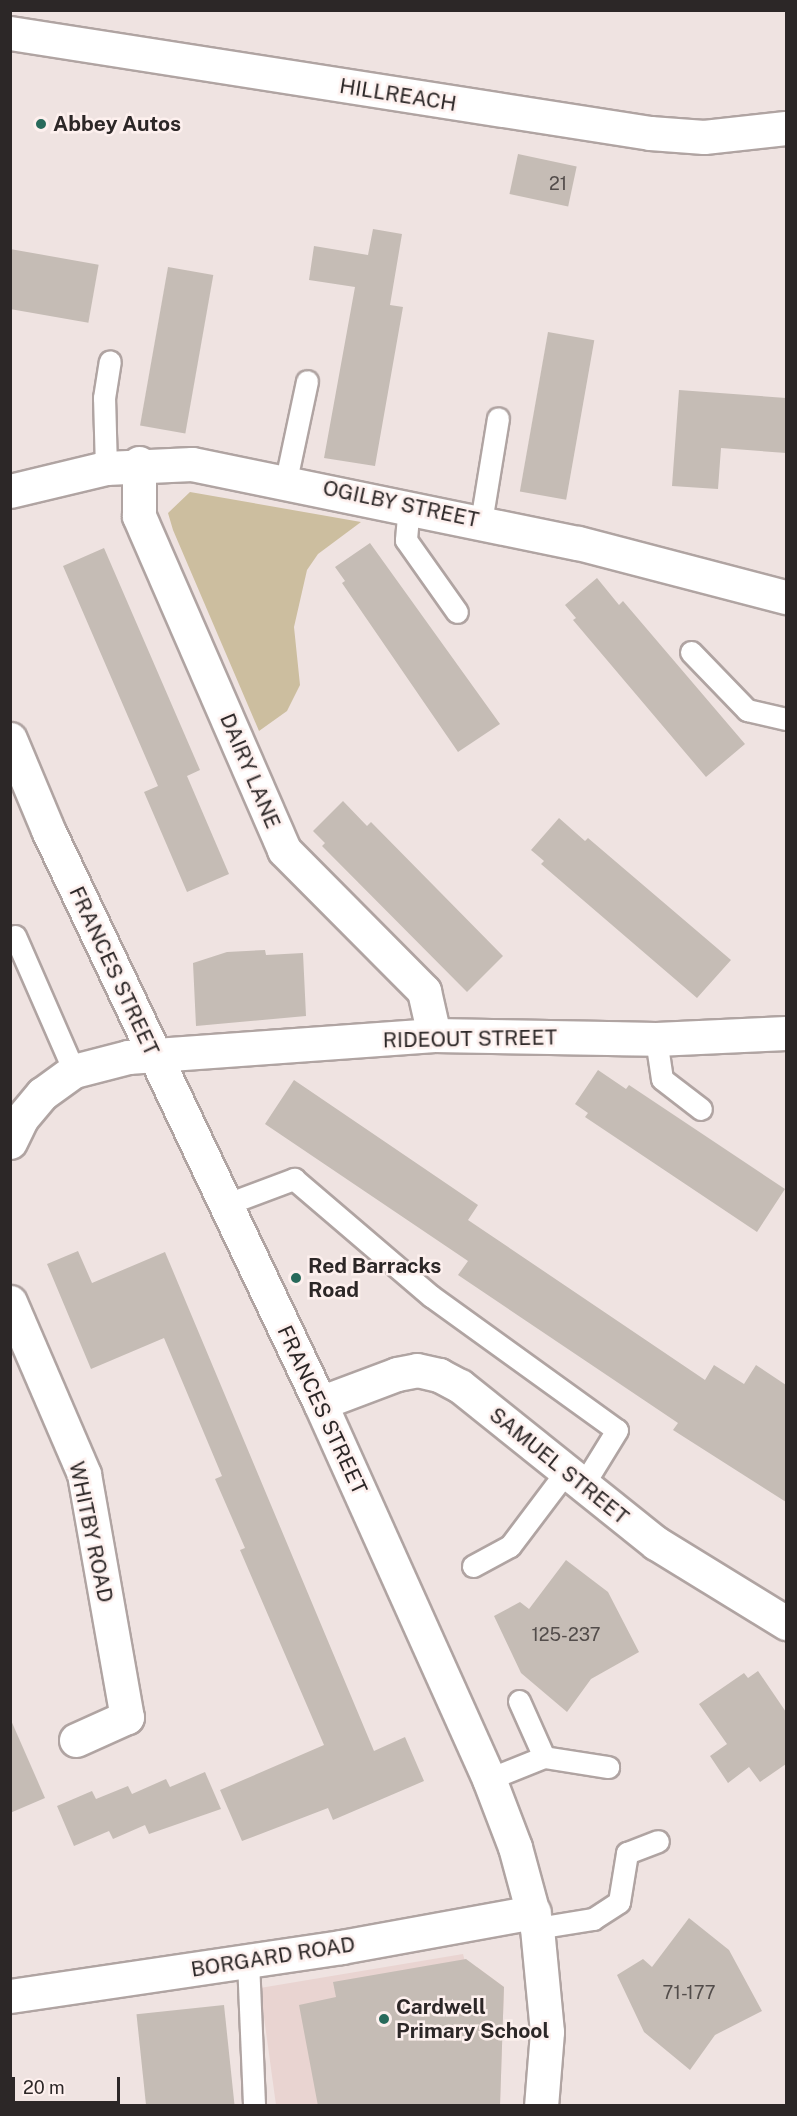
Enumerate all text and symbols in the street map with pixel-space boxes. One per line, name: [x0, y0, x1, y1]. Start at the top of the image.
street label: HILLREACH: [338, 73, 458, 117]
place label: Abbey Autos: [53, 111, 181, 137]
marker: Abbey Autos: [34, 117, 48, 131]
house number: 21: [549, 173, 567, 195]
street label: OGILBY STREET: [320, 475, 482, 533]
street label: DAIRY LANE: [214, 710, 286, 832]
street label: FRANCES STREET: [64, 882, 164, 1060]
street label: RIDEOUT STREET: [383, 1025, 557, 1053]
place label: Red Barracks Road: [308, 1253, 441, 1303]
marker: Red Barracks Road: [289, 1271, 303, 1285]
street label: FRANCES STREET: [272, 1321, 372, 1499]
street label: SAMUEL STREET: [484, 1402, 634, 1530]
street label: WHITBY ROAD: [64, 1459, 118, 1605]
house number: 125-237: [532, 1624, 600, 1646]
street label: BORGARD ROAD: [189, 1932, 357, 1982]
house number: 71-177: [662, 1982, 716, 2004]
place label: Cardwell Primary School: [396, 1994, 549, 2044]
marker: Cardwell Primary School: [377, 2012, 391, 2026]
scale bar: [15, 2065, 123, 2103]
text: 20 m: [23, 2077, 65, 2098]

